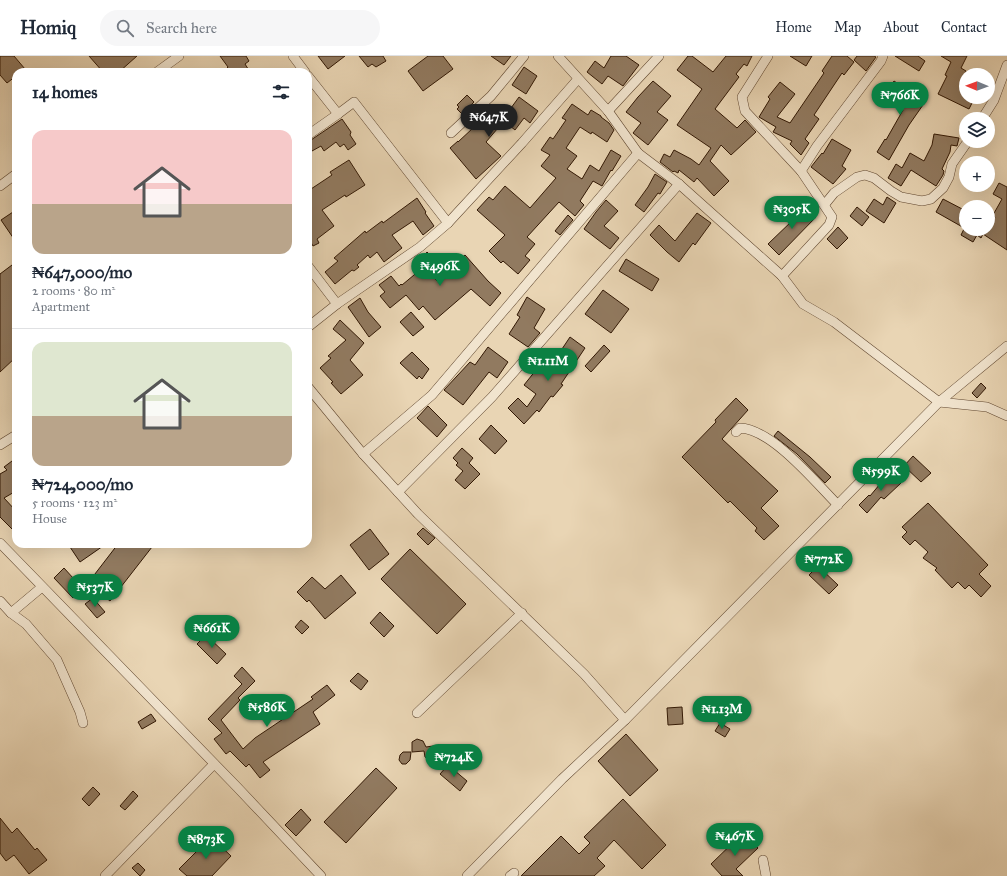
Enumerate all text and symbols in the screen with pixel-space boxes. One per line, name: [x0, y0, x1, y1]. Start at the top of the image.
search box: [100, 10, 380, 46]
text: Homiq: [20, 16, 76, 39]
icon: search: [114, 17, 136, 39]
text: Search here: [146, 19, 217, 37]
text: Home: [775, 19, 812, 36]
text: Map: [834, 19, 861, 36]
text: About: [883, 19, 919, 36]
text: Contact: [941, 19, 987, 36]
north arrow: [959, 68, 995, 104]
map controls: [959, 68, 995, 236]
icon: filters: [270, 81, 292, 103]
text: 14 homes: [32, 82, 97, 103]
pin: ₦766K: [872, 82, 928, 116]
text: ₦766K: [881, 87, 919, 103]
pin: ₦647K: [461, 104, 517, 138]
text: ₦647K: [470, 109, 508, 125]
button: layers: [959, 112, 995, 148]
icon: home: [126, 156, 198, 228]
button: +: [959, 156, 995, 192]
pin: ₦305K: [764, 196, 820, 230]
button: −: [959, 200, 995, 236]
text: ₦305K: [773, 201, 811, 217]
pin: ₦496K: [412, 253, 468, 287]
text: ₦496K: [420, 258, 460, 274]
text: ₦647,000/mo: [32, 262, 132, 283]
text: 2 rooms · 80 m²: [32, 283, 115, 299]
text: Apartment: [32, 299, 90, 315]
pin: ₦1.11M: [515, 348, 581, 382]
text: ₦1.11M: [528, 353, 568, 369]
icon: home: [126, 368, 198, 440]
pin: ₦599K: [853, 458, 909, 492]
text: ₦599K: [862, 463, 900, 479]
text: ₦724,000/mo: [32, 474, 133, 495]
text: 5 rooms · 123 m²: [32, 495, 117, 511]
text: House: [32, 511, 67, 527]
pin: ₦772K: [796, 546, 852, 580]
text: ₦772K: [805, 551, 843, 567]
pin: ₦537K: [67, 574, 123, 608]
text: ₦537K: [77, 579, 113, 595]
pin: ₦661K: [184, 615, 240, 649]
text: ₦661K: [193, 620, 231, 636]
pin: ₦586K: [239, 694, 295, 728]
pin: ₦1.13M: [689, 696, 755, 730]
text: ₦586K: [248, 699, 286, 715]
text: ₦1.13M: [702, 701, 742, 717]
pin: ₦724K: [426, 744, 482, 778]
text: ₦724K: [434, 749, 474, 765]
pin: ₦467K: [707, 823, 763, 857]
pin: ₦873K: [178, 826, 234, 860]
text: ₦467K: [715, 828, 755, 844]
text: ₦873K: [187, 831, 225, 847]

